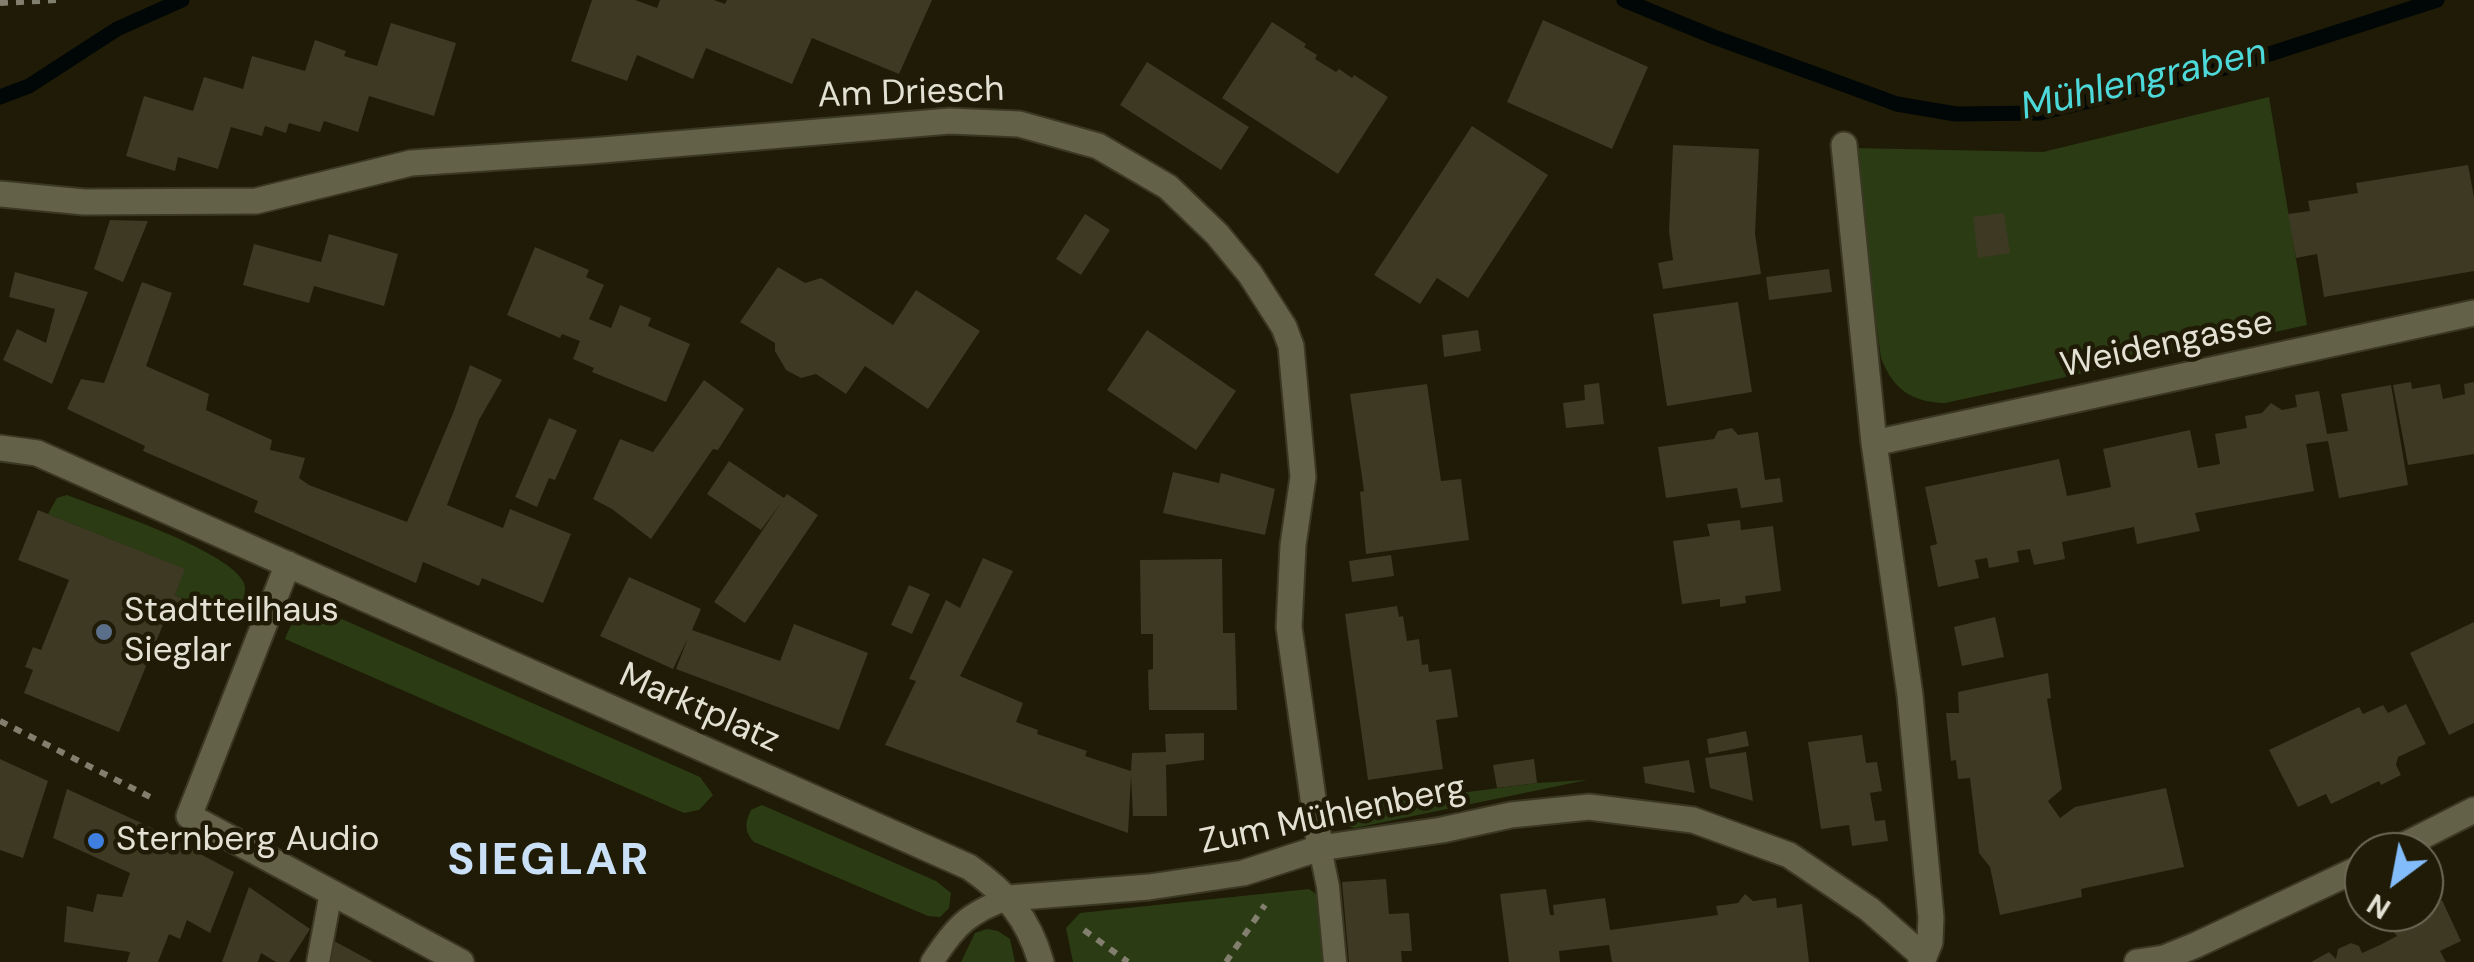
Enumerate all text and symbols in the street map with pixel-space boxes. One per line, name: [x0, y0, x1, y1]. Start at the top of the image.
water label: Mühlengraben: [2017, 31, 2271, 131]
street label: Am Driesch: [817, 70, 1005, 118]
street label: Weidengasse: [2057, 302, 2277, 388]
place label: Stadtteilhaus Sieglar: [124, 591, 339, 673]
marker: Stadtteilhaus Sieglar: [93, 621, 115, 643]
street label: Marktplatz: [612, 655, 786, 763]
street label: Zum Mühlenberg: [1196, 767, 1470, 865]
place label: Sternberg Audio: [116, 820, 380, 862]
marker: Sternberg Audio: [85, 830, 107, 852]
north arrow: [2344, 832, 2444, 932]
district label: SIEGLAR: [447, 835, 651, 889]
text: N: [2360, 885, 2397, 927]

